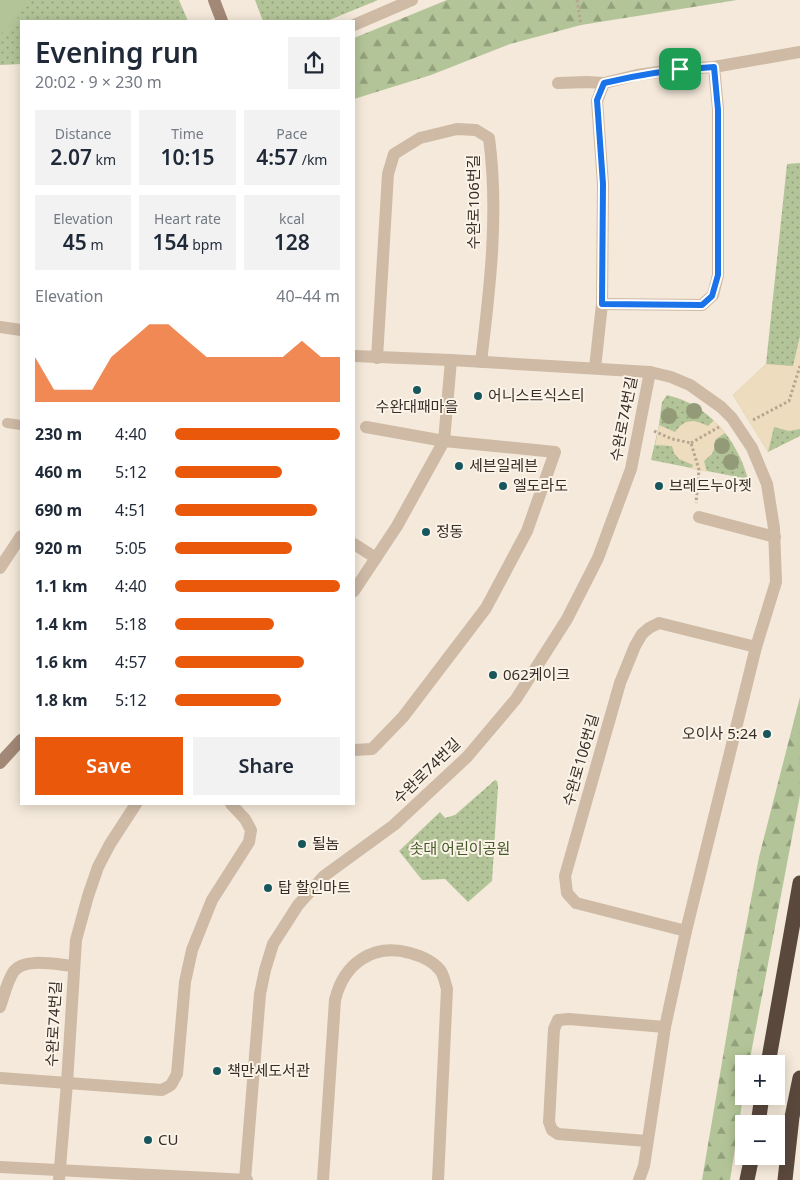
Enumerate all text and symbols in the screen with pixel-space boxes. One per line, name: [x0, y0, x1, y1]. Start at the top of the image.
text: Evening run: [35, 33, 199, 71]
button: share: [288, 37, 340, 89]
pin: [659, 48, 701, 90]
icon: arrive: [666, 55, 694, 83]
text: 20:02 · 9 × 230 m: [35, 71, 162, 93]
text: Distance: [55, 124, 112, 143]
text: Time: [171, 124, 204, 143]
text: Pace: [276, 124, 307, 143]
text: 2.07: [50, 143, 92, 171]
text: 10:15: [161, 143, 214, 171]
text: 4:57: [256, 143, 298, 171]
text: km: [92, 150, 116, 169]
text: /km: [298, 150, 327, 169]
street label: 수완로106번길: [463, 155, 483, 249]
text: Elevation: [53, 209, 113, 228]
text: Heart rate: [154, 209, 221, 228]
text: kcal: [279, 209, 305, 228]
text: 45: [63, 228, 87, 256]
text: 154: [152, 228, 189, 256]
text: 128: [274, 228, 310, 256]
text: m: [87, 235, 104, 254]
text: bpm: [189, 235, 222, 254]
text: Elevation: [35, 285, 103, 307]
text: 40–44 m: [276, 285, 340, 307]
street label: 수완로74번길: [605, 375, 641, 463]
marker: 수완대패마을: [411, 384, 423, 396]
place label: 어니스트식스티: [488, 385, 585, 405]
marker: 어니스트식스티: [472, 390, 484, 402]
place label: 수완대패마을: [376, 396, 458, 416]
text: 230 m: [35, 423, 82, 445]
text: 4:40: [115, 423, 147, 445]
place label: 세븐일레븐: [469, 455, 538, 475]
marker: 세븐일레븐: [453, 460, 465, 472]
text: 460 m: [35, 461, 82, 483]
text: 5:12: [115, 461, 147, 483]
place label: 엘도라도: [513, 475, 568, 495]
place label: 브레드누아젯: [669, 475, 752, 495]
marker: 엘도라도: [497, 480, 509, 492]
marker: 브레드누아젯: [653, 480, 665, 492]
text: 690 m: [35, 499, 82, 521]
text: 4:51: [115, 499, 147, 521]
place label: 정동: [436, 521, 464, 541]
marker: 정동: [420, 526, 432, 538]
text: 920 m: [35, 537, 82, 559]
text: 5:05: [115, 537, 147, 559]
text: 1.1 km: [35, 575, 87, 597]
text: 4:40: [115, 575, 147, 597]
text: 1.4 km: [35, 613, 87, 635]
text: 5:18: [115, 613, 147, 635]
text: 1.6 km: [35, 651, 87, 673]
text: 4:57: [115, 651, 147, 673]
place label: 062케이크: [503, 664, 570, 684]
marker: 062케이크: [487, 669, 499, 681]
text: 1.8 km: [35, 689, 87, 711]
text: 5:12: [115, 689, 147, 711]
street label: 수완로106번길: [557, 711, 603, 808]
place label: 오이사 5:24: [682, 723, 757, 743]
marker: 오이사 5:24: [761, 728, 773, 740]
street label: 수완로74번길: [388, 733, 464, 807]
button: Save: [35, 737, 183, 795]
button: Share: [193, 737, 340, 795]
place label: 될놈: [312, 833, 340, 853]
marker: 될놈: [296, 838, 308, 850]
park label: 솟대 어린이공원: [410, 838, 510, 858]
place label: 탑 할인마트: [278, 877, 351, 897]
marker: 탑 할인마트: [262, 882, 274, 894]
street label: 수완로74번길: [41, 980, 65, 1067]
map controls: [735, 1055, 785, 1165]
button: +: [735, 1055, 785, 1105]
place label: 책만세도서관: [227, 1060, 310, 1080]
marker: 책만세도서관: [211, 1065, 223, 1077]
button: −: [735, 1115, 785, 1165]
place label: CU: [158, 1129, 178, 1149]
marker: CU: [142, 1134, 154, 1146]

